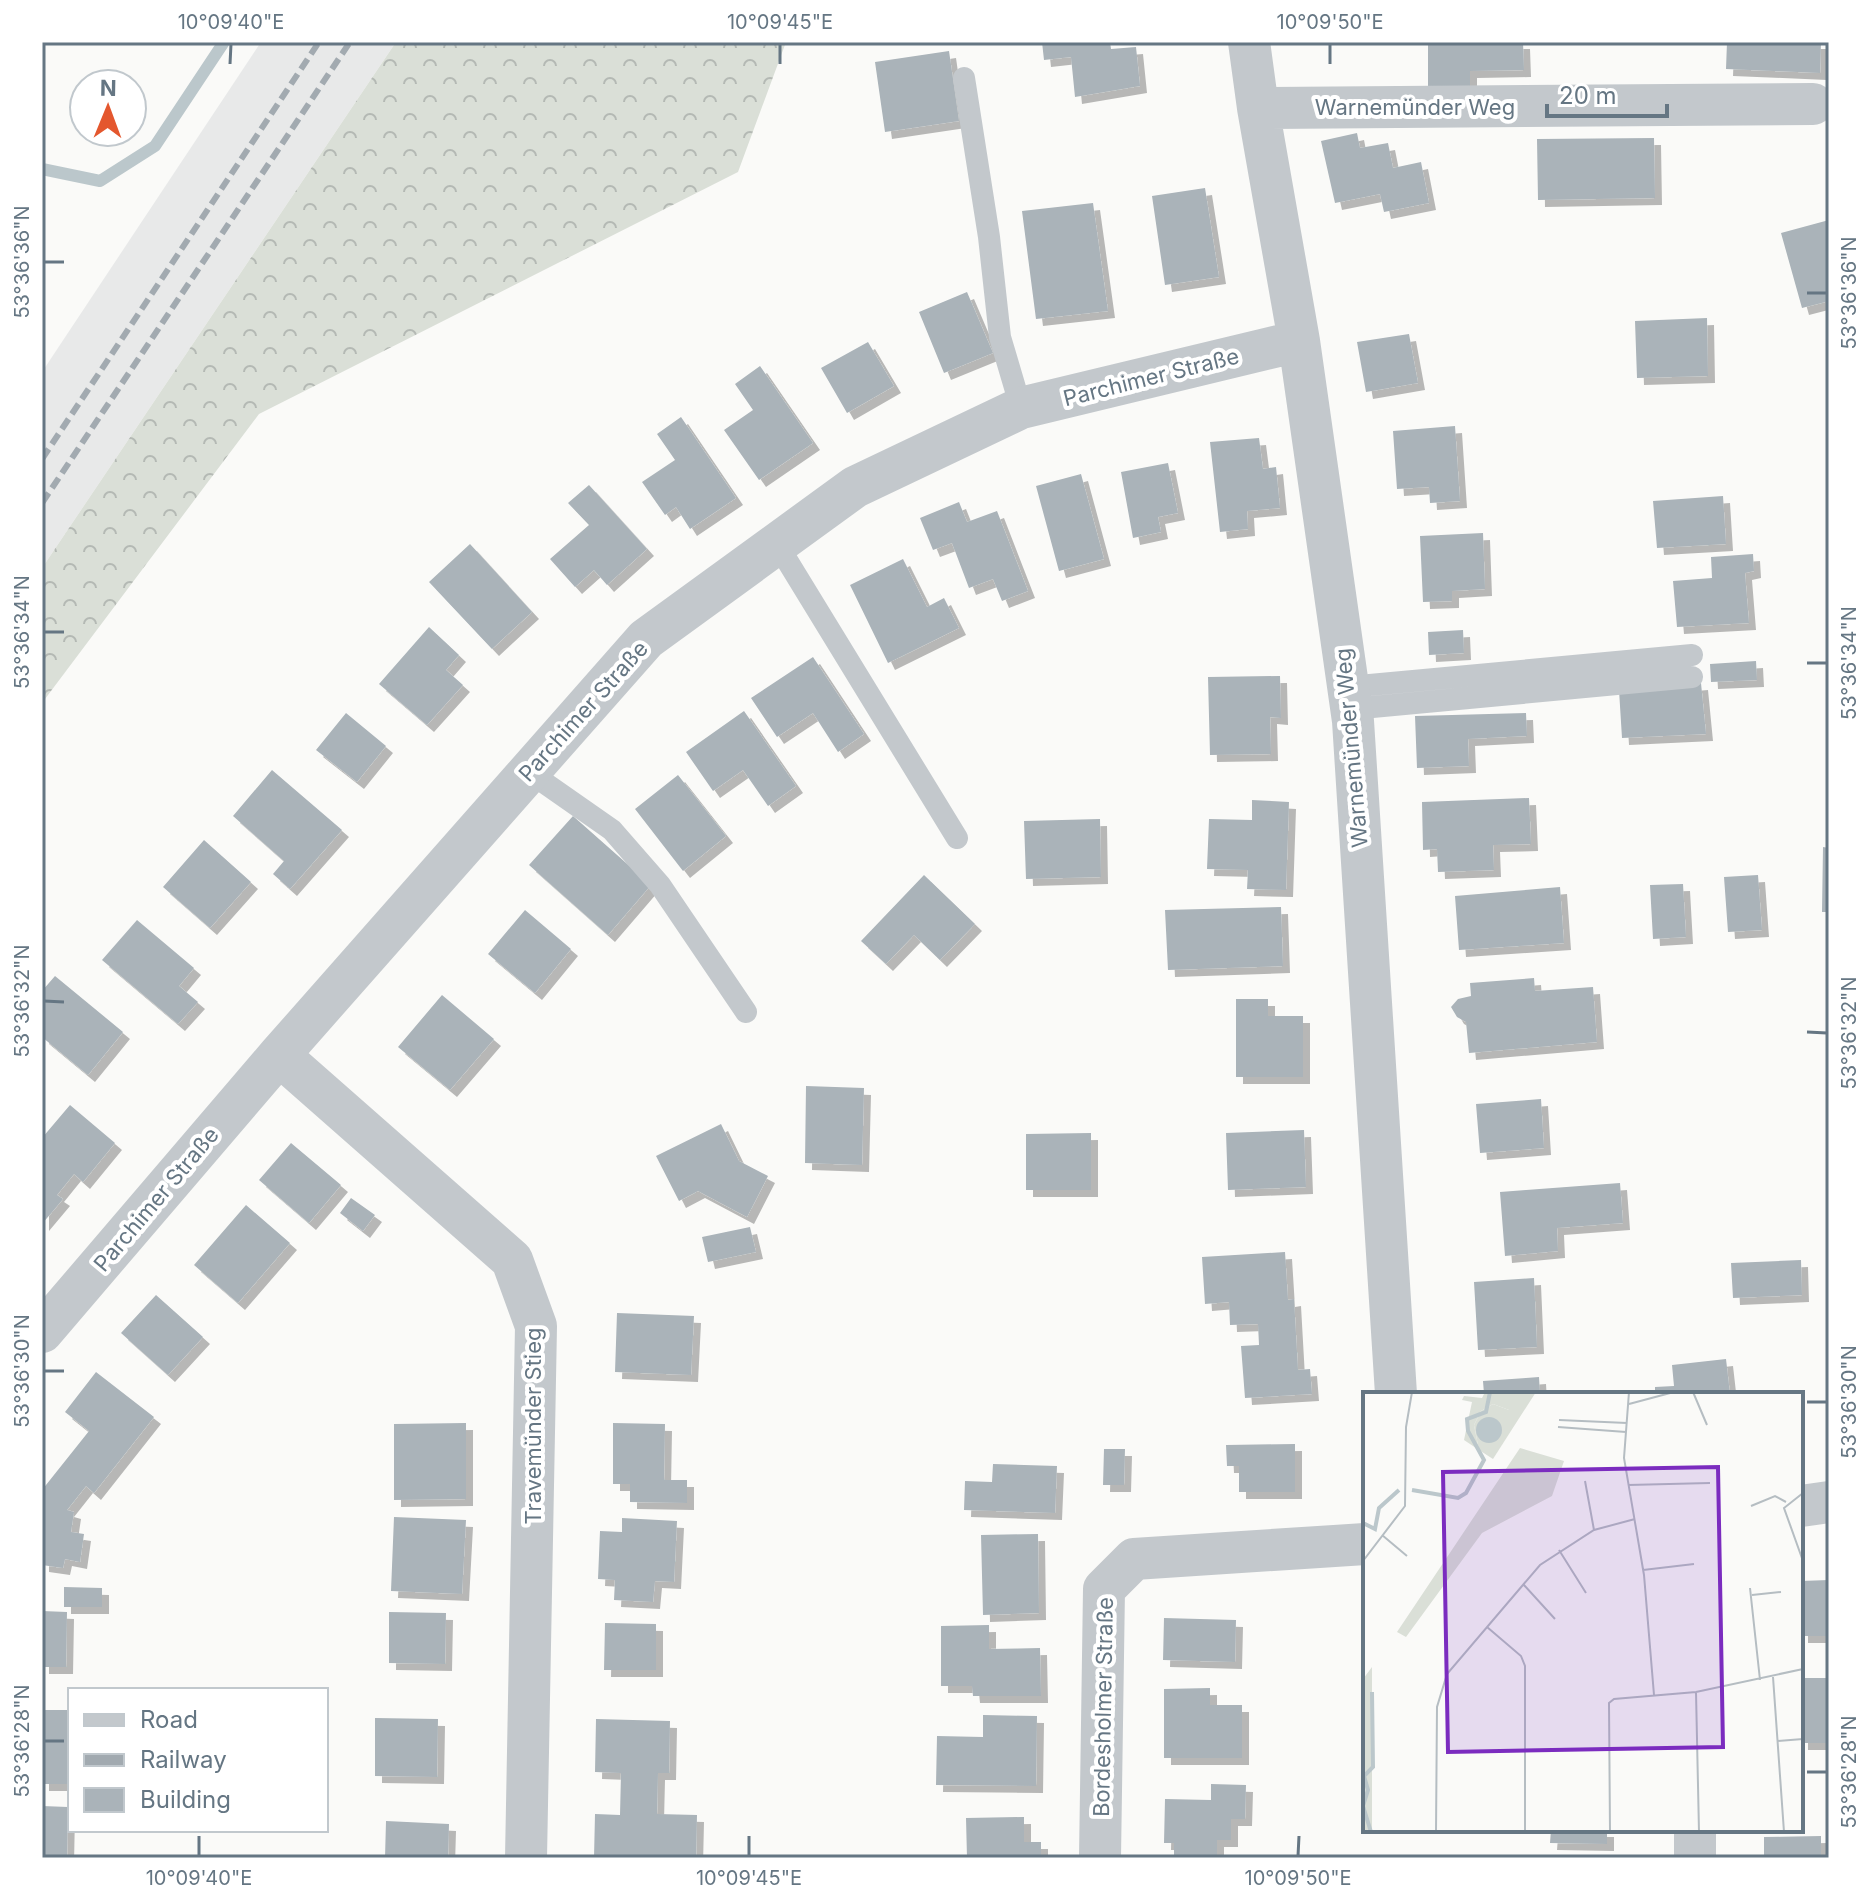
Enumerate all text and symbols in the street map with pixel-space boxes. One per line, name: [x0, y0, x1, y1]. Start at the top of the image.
text: 10°09'40"E: [178, 10, 284, 34]
text: 10°09'45"E: [727, 10, 833, 34]
text: 10°09'50"E: [1277, 10, 1384, 34]
north arrow: [68, 68, 148, 148]
scale bar: [1547, 68, 1667, 118]
text: N: [100, 75, 117, 101]
text: 20 m: [1559, 81, 1617, 110]
street label: Warnemünder Weg: [1315, 94, 1515, 120]
text: 53°36'36"N: [10, 205, 34, 319]
text: 53°36'36"N: [1837, 236, 1861, 350]
street label: Parchimer Straße: [1060, 343, 1242, 411]
text: 53°36'34"N: [10, 575, 34, 689]
text: 53°36'34"N: [1837, 606, 1861, 720]
street label: Parchimer Straße: [513, 635, 653, 787]
street label: Warnemünder Weg: [1329, 647, 1373, 849]
text: 53°36'32"N: [10, 944, 34, 1058]
text: 53°36'32"N: [1837, 976, 1861, 1090]
street label: Parchimer Straße: [88, 1122, 224, 1276]
text: 53°36'30"N: [10, 1314, 34, 1428]
street label: Travemünder Stieg: [520, 1327, 546, 1525]
text: 53°36'30"N: [1837, 1345, 1861, 1459]
inset map: [1363, 1392, 1803, 1832]
street label: Bordesholmer Straße: [1088, 1597, 1118, 1817]
text: 53°36'28"N: [10, 1684, 34, 1798]
legend: [68, 1688, 328, 1832]
text: Road: [140, 1705, 198, 1734]
text: 53°36'28"N: [1837, 1715, 1861, 1829]
text: Railway: [140, 1745, 227, 1774]
text: Building: [140, 1785, 231, 1814]
text: 10°09'40"E: [146, 1866, 252, 1890]
text: 10°09'45"E: [696, 1866, 802, 1890]
text: 10°09'50"E: [1245, 1866, 1352, 1890]

